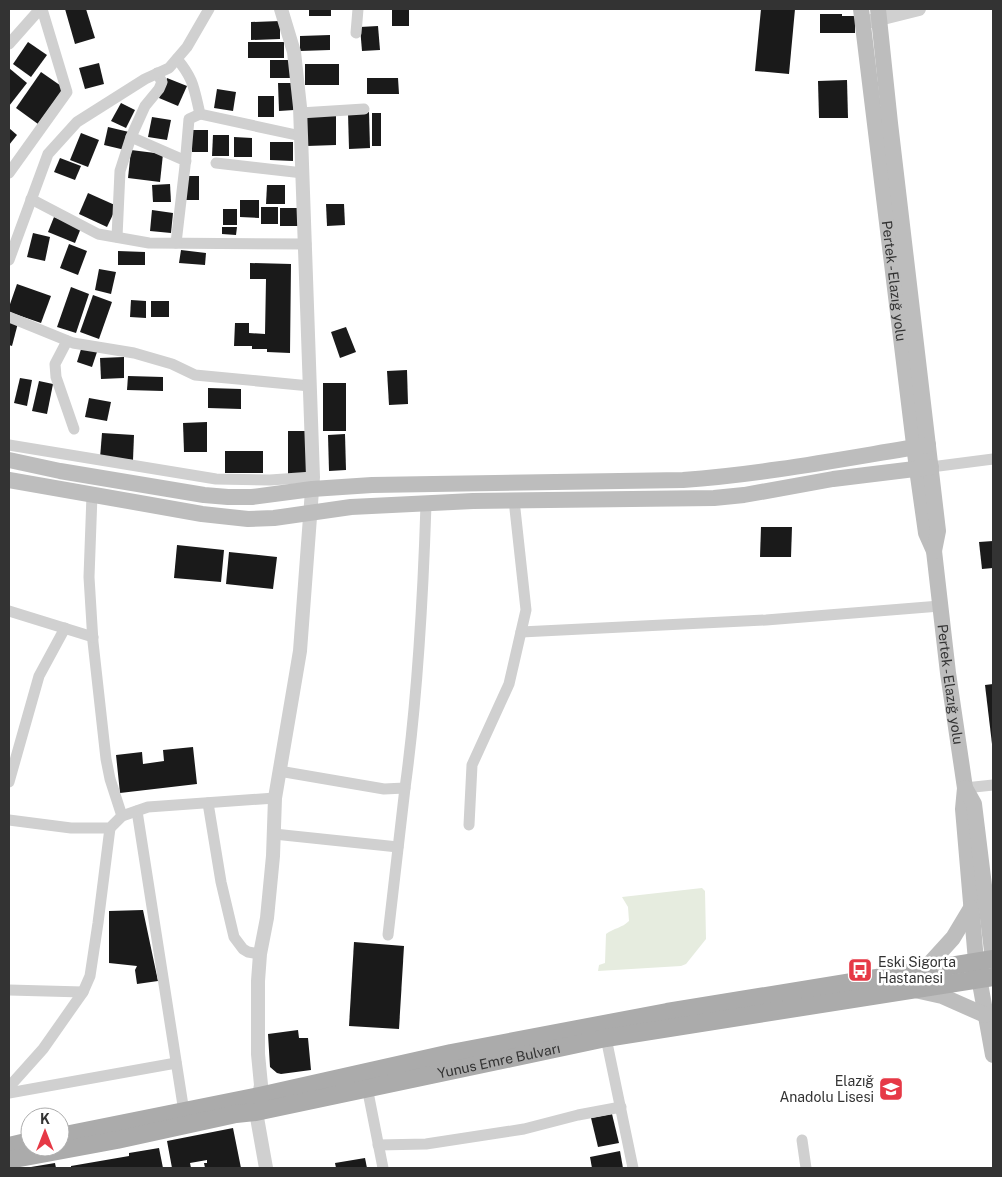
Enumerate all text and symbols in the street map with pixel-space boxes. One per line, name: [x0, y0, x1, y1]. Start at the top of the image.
street label: Pertek - Elazığ yolu: [879, 220, 909, 342]
street label: Pertek - Elazığ yolu: [934, 623, 966, 746]
place label: Eski Sigorta Hastanesi: [878, 954, 956, 986]
bus stop icon: Eski Sigorta Hastanesi: [847, 957, 873, 983]
street label: Yunus Emre Bulvarı: [436, 1040, 562, 1081]
place label: Elazığ Anadolu Lisesi: [779, 1073, 874, 1105]
school or university icon: Elazığ Anadolu Lisesi: [878, 1076, 904, 1102]
north arrow: [20, 1107, 70, 1157]
text: K: [40, 1111, 50, 1127]

